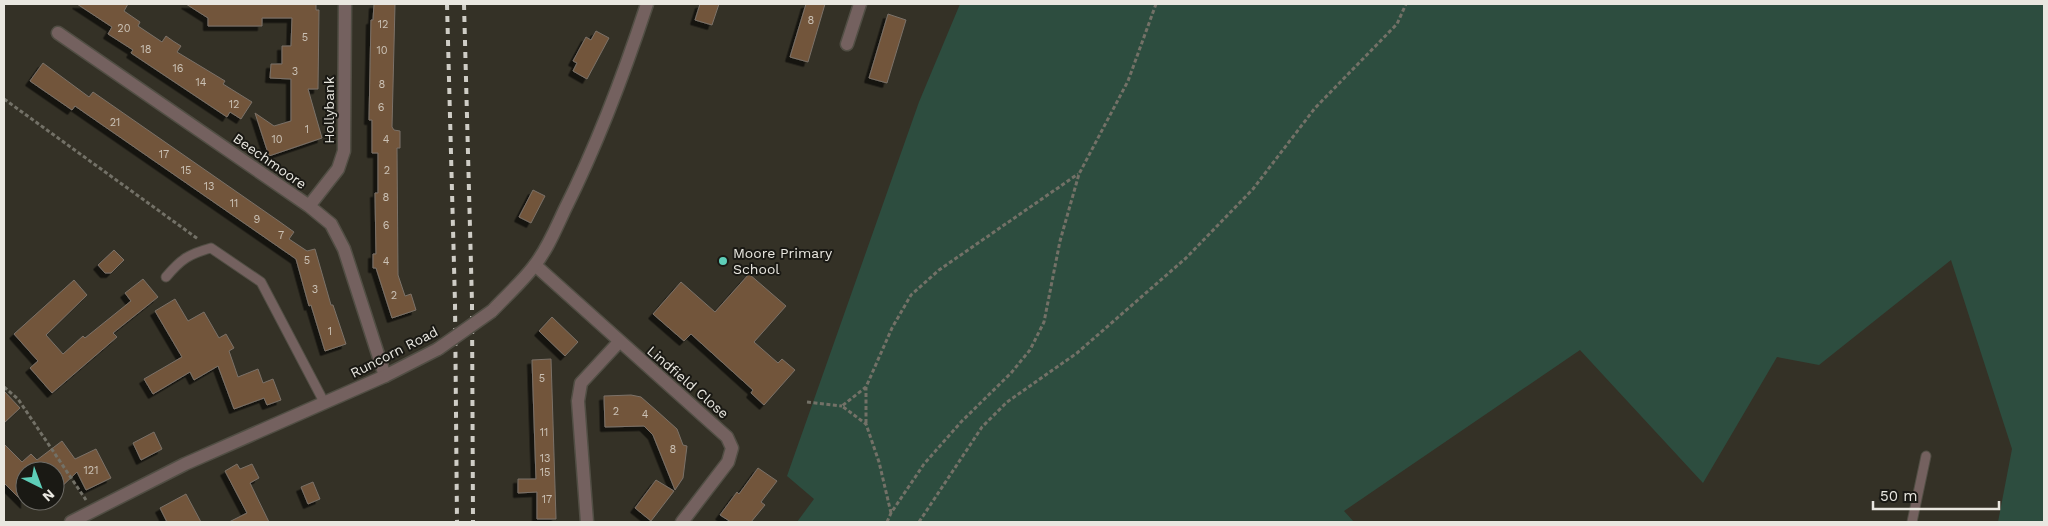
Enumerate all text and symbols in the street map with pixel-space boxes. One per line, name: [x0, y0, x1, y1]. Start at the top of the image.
house number: 8: [808, 14, 815, 27]
house number: 12: [378, 18, 388, 31]
house number: 20: [117, 22, 131, 35]
house number: 5: [302, 31, 308, 44]
house number: 18: [140, 43, 152, 56]
house number: 10: [376, 44, 388, 57]
house number: 16: [173, 62, 184, 75]
house number: 3: [292, 65, 298, 78]
house number: 14: [195, 76, 207, 89]
street label: Hollybank: [321, 76, 337, 144]
house number: 8: [379, 78, 386, 91]
house number: 12: [229, 98, 239, 111]
house number: 6: [378, 101, 385, 114]
house number: 21: [110, 116, 120, 129]
house number: 1: [305, 123, 309, 136]
street label: Beechmoore: [230, 130, 310, 192]
house number: 10: [271, 133, 283, 146]
house number: 4: [383, 133, 390, 146]
house number: 17: [159, 148, 169, 161]
house number: 15: [181, 164, 191, 177]
house number: 2: [384, 164, 390, 177]
house number: 13: [204, 180, 214, 193]
house number: 8: [383, 191, 390, 204]
house number: 11: [230, 197, 238, 210]
house number: 9: [254, 213, 261, 226]
house number: 6: [383, 219, 390, 232]
house number: 7: [278, 229, 284, 242]
place label: Moore Primary School: [733, 245, 833, 277]
house number: 5: [304, 254, 310, 267]
house number: 4: [383, 255, 390, 268]
marker: Moore Primary School: [717, 255, 729, 267]
house number: 3: [312, 283, 318, 296]
house number: 2: [391, 289, 397, 302]
street label: Runcorn Road: [348, 323, 440, 381]
house number: 1: [328, 325, 332, 338]
street label: Lindfield Close: [644, 342, 732, 422]
house number: 5: [539, 372, 545, 385]
house number: 2: [613, 405, 619, 418]
house number: 4: [642, 408, 649, 421]
house number: 11: [540, 426, 548, 439]
house number: 8: [670, 443, 677, 456]
house number: 13: [540, 452, 550, 465]
north arrow: [15, 461, 65, 511]
house number: 121: [84, 464, 99, 477]
house number: 15: [540, 466, 550, 479]
scale bar: [1873, 478, 1999, 510]
text: N: [39, 486, 58, 505]
text: 50 m: [1880, 487, 1917, 505]
house number: 17: [542, 493, 552, 506]

